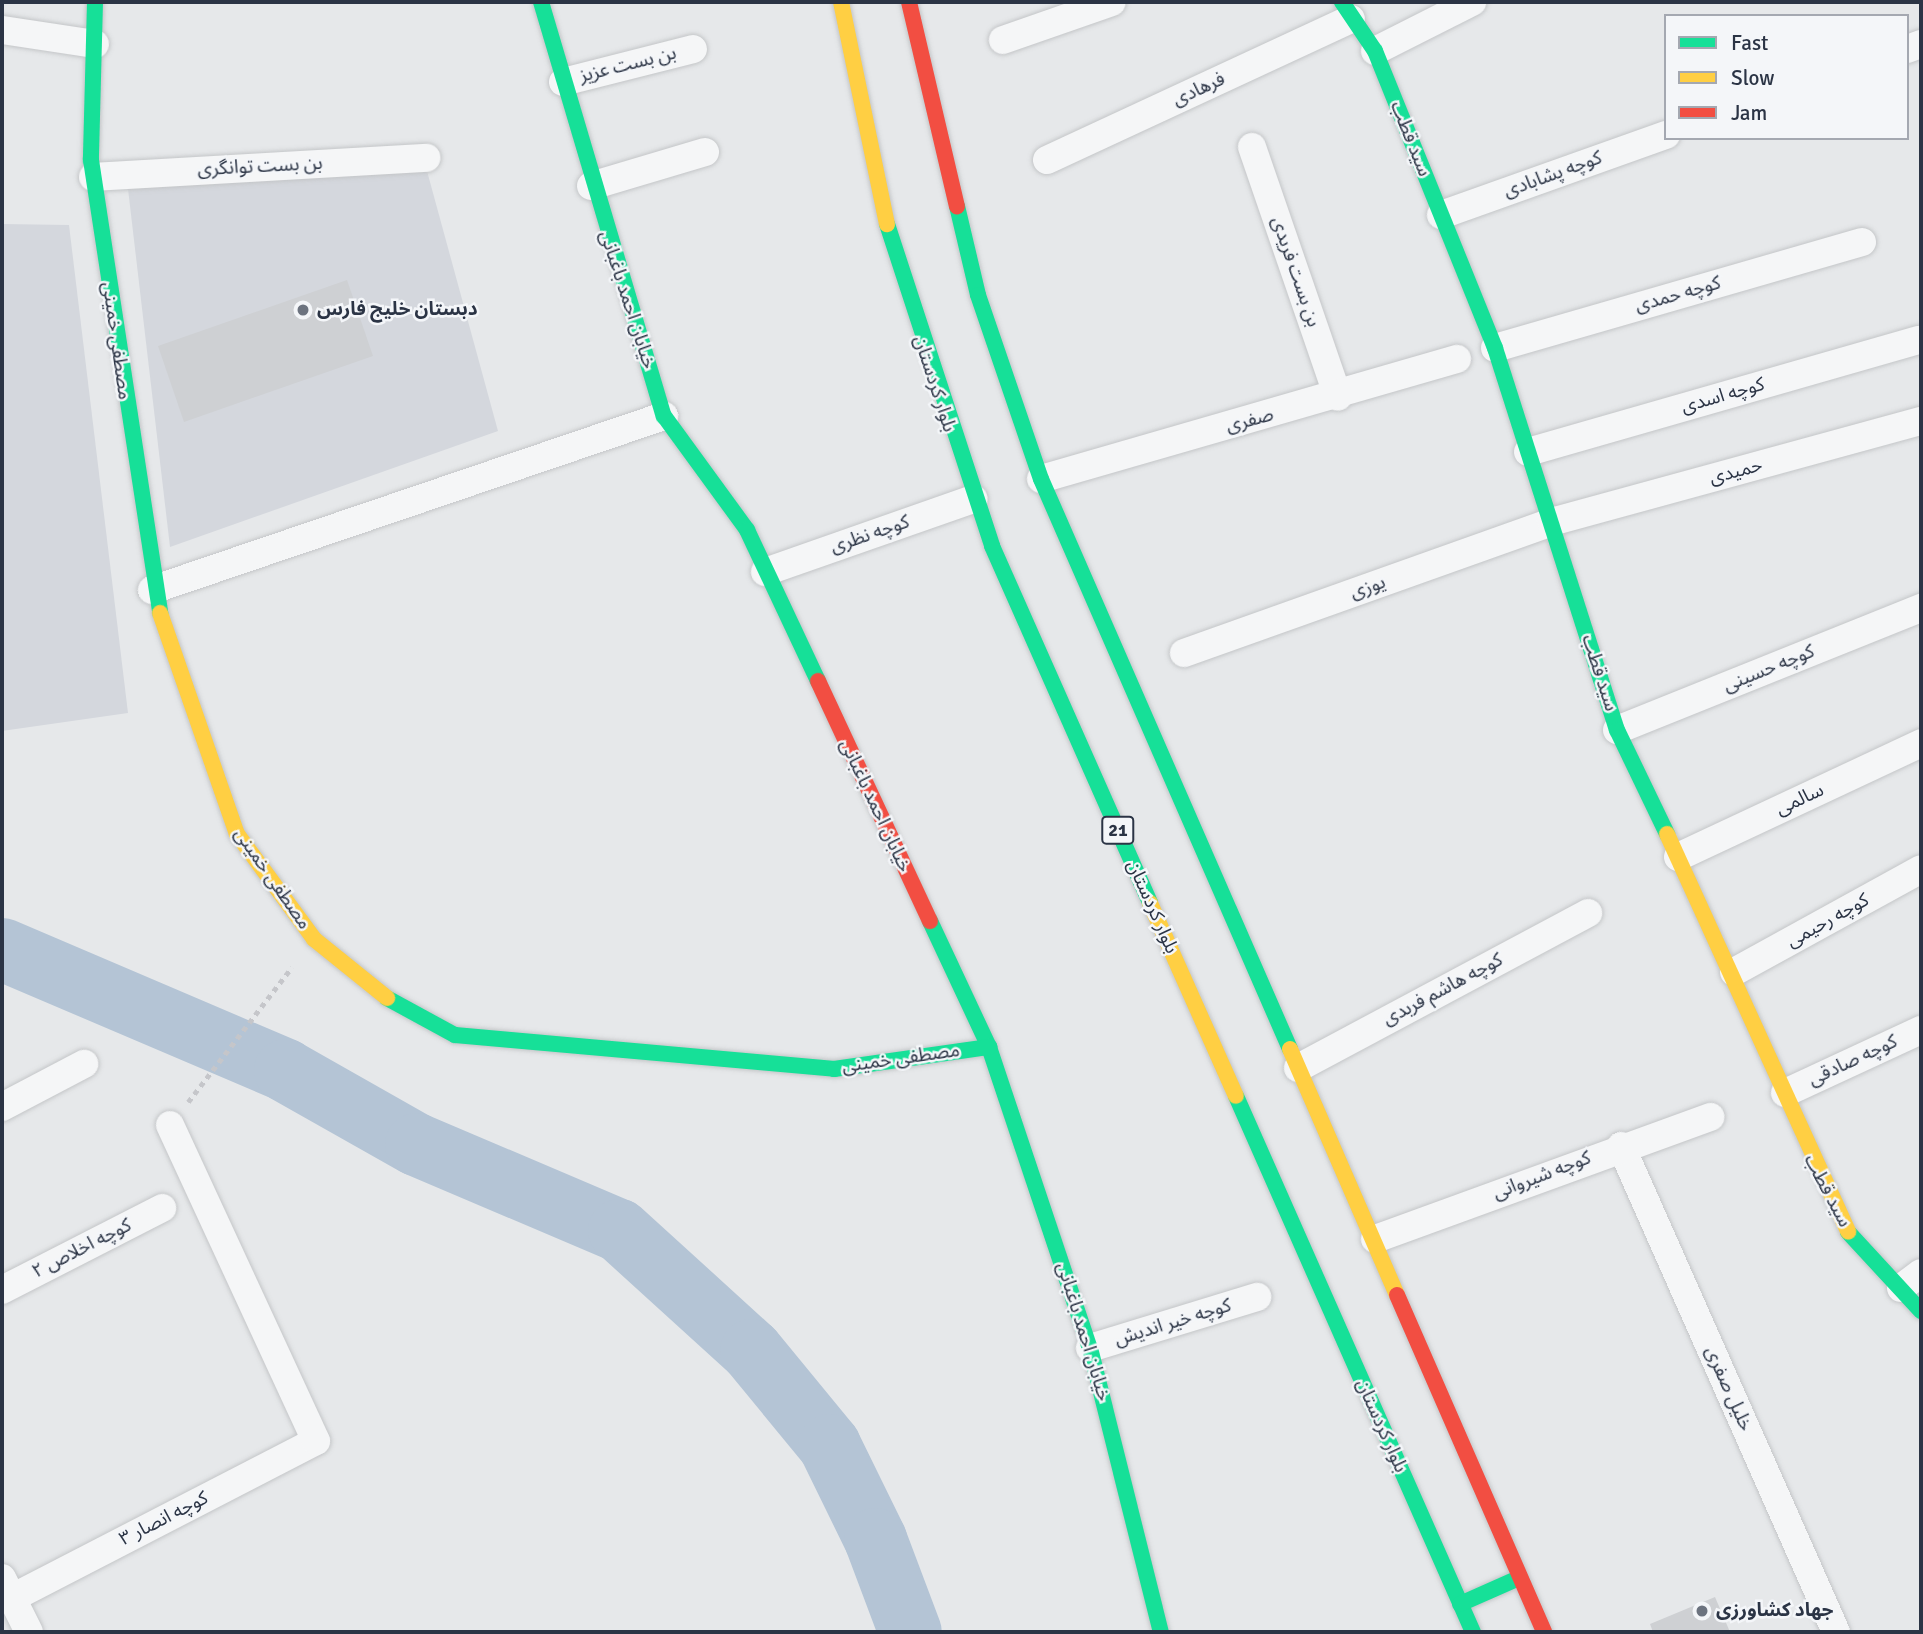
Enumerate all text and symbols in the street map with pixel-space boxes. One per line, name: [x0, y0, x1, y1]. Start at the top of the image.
legend: [1664, 14, 1909, 140]
text: Fast: [1731, 30, 1768, 56]
street label: بن بست عزیز: [577, 42, 679, 88]
text: Slow: [1731, 65, 1775, 91]
street label: فرهادی: [1169, 68, 1229, 112]
street label: سید قطب: [1385, 98, 1435, 180]
text: Jam: [1731, 100, 1767, 126]
street label: کوچه پشابادی: [1501, 147, 1605, 203]
street label: بن بست توانگری: [197, 152, 323, 182]
street label: بن بست فریدی: [1265, 214, 1325, 330]
street label: خیابان احمد باغبانی: [594, 228, 660, 372]
street label: کوچه حمدی: [1633, 272, 1723, 318]
street label: مصطفی خمینی: [96, 281, 136, 401]
place label: دبستان خلیج فارس: [317, 299, 478, 321]
marker: دبستان خلیج فارس: [295, 302, 311, 318]
street label: بلوار کردستان: [908, 333, 960, 435]
street label: کوچه اسدی: [1679, 373, 1767, 419]
street label: صفری: [1224, 404, 1276, 438]
street label: حمیدی: [1707, 454, 1765, 490]
street label: کوچه نظری: [828, 511, 912, 559]
street label: یوزی: [1347, 571, 1389, 605]
street label: سید قطب: [1576, 632, 1622, 714]
street label: کوچه حسینی: [1720, 640, 1818, 698]
street label: خیابان احمد باغبانی: [834, 736, 916, 876]
street label: سالمی: [1772, 779, 1828, 821]
road number: 21: [1100, 816, 1136, 844]
street label: مصطفی خمینی: [229, 824, 315, 934]
street label: بلوار کردستان: [1121, 857, 1183, 957]
street label: کوچه رحیمی: [1783, 889, 1873, 953]
street label: کوچه هاشم فربدی: [1379, 949, 1507, 1031]
street label: کوچه صادقی: [1805, 1030, 1901, 1092]
street label: مصطفی خمینی: [841, 1039, 961, 1079]
street label: کوچه شیروانی: [1490, 1147, 1594, 1205]
street label: سید قطب: [1798, 1151, 1856, 1231]
street label: کوچه اخلاص ۲: [29, 1214, 135, 1284]
street label: خیابان احمد باغبانی: [1051, 1260, 1115, 1404]
street label: کوچه خیر اندیش: [1112, 1294, 1234, 1352]
street label: خلیل صفری: [1699, 1343, 1757, 1435]
street label: بلوار کردستان: [1350, 1376, 1412, 1476]
street label: کوچه انصار ۳: [116, 1487, 212, 1551]
place label: جهاد کشاورزی: [1716, 1600, 1833, 1622]
marker: جهاد کشاورزی: [1694, 1603, 1710, 1619]

